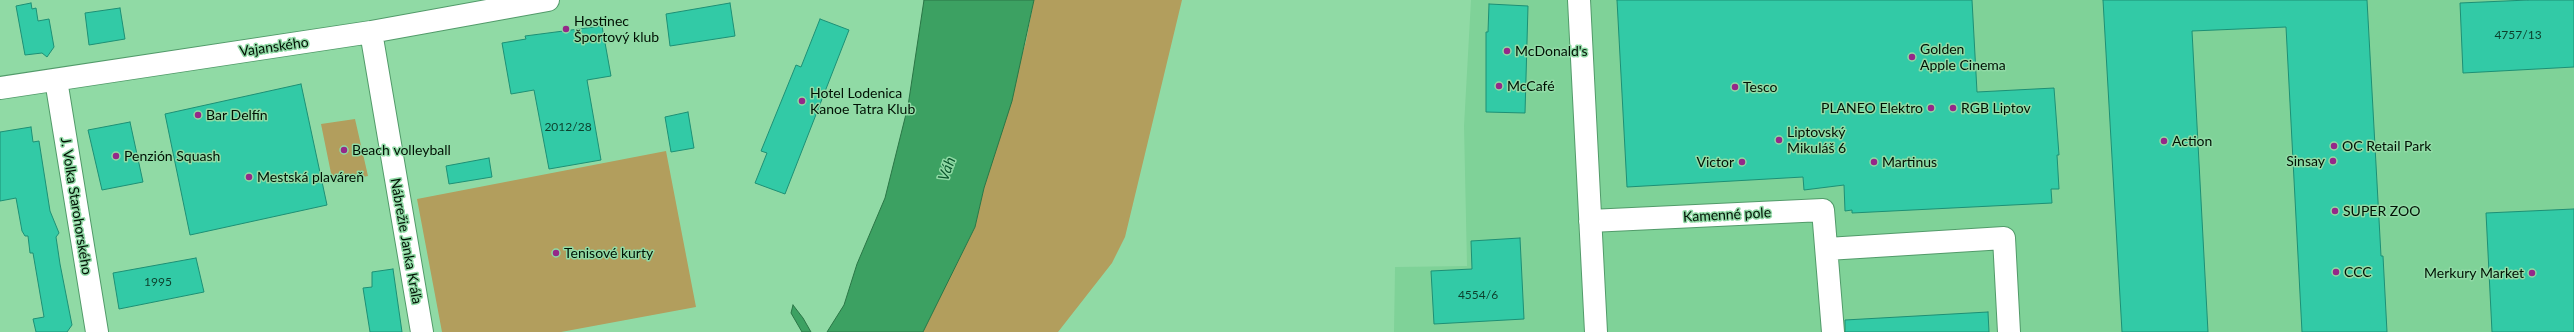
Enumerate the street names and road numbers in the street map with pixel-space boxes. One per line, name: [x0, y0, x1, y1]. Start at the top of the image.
street label: Vajanského: [238, 34, 310, 60]
street label: J. Volka Starohorského: [57, 136, 95, 276]
street label: Nábrežie Janka Kráľa: [387, 177, 425, 305]
street label: Kamenné pole: [1683, 204, 1771, 226]

